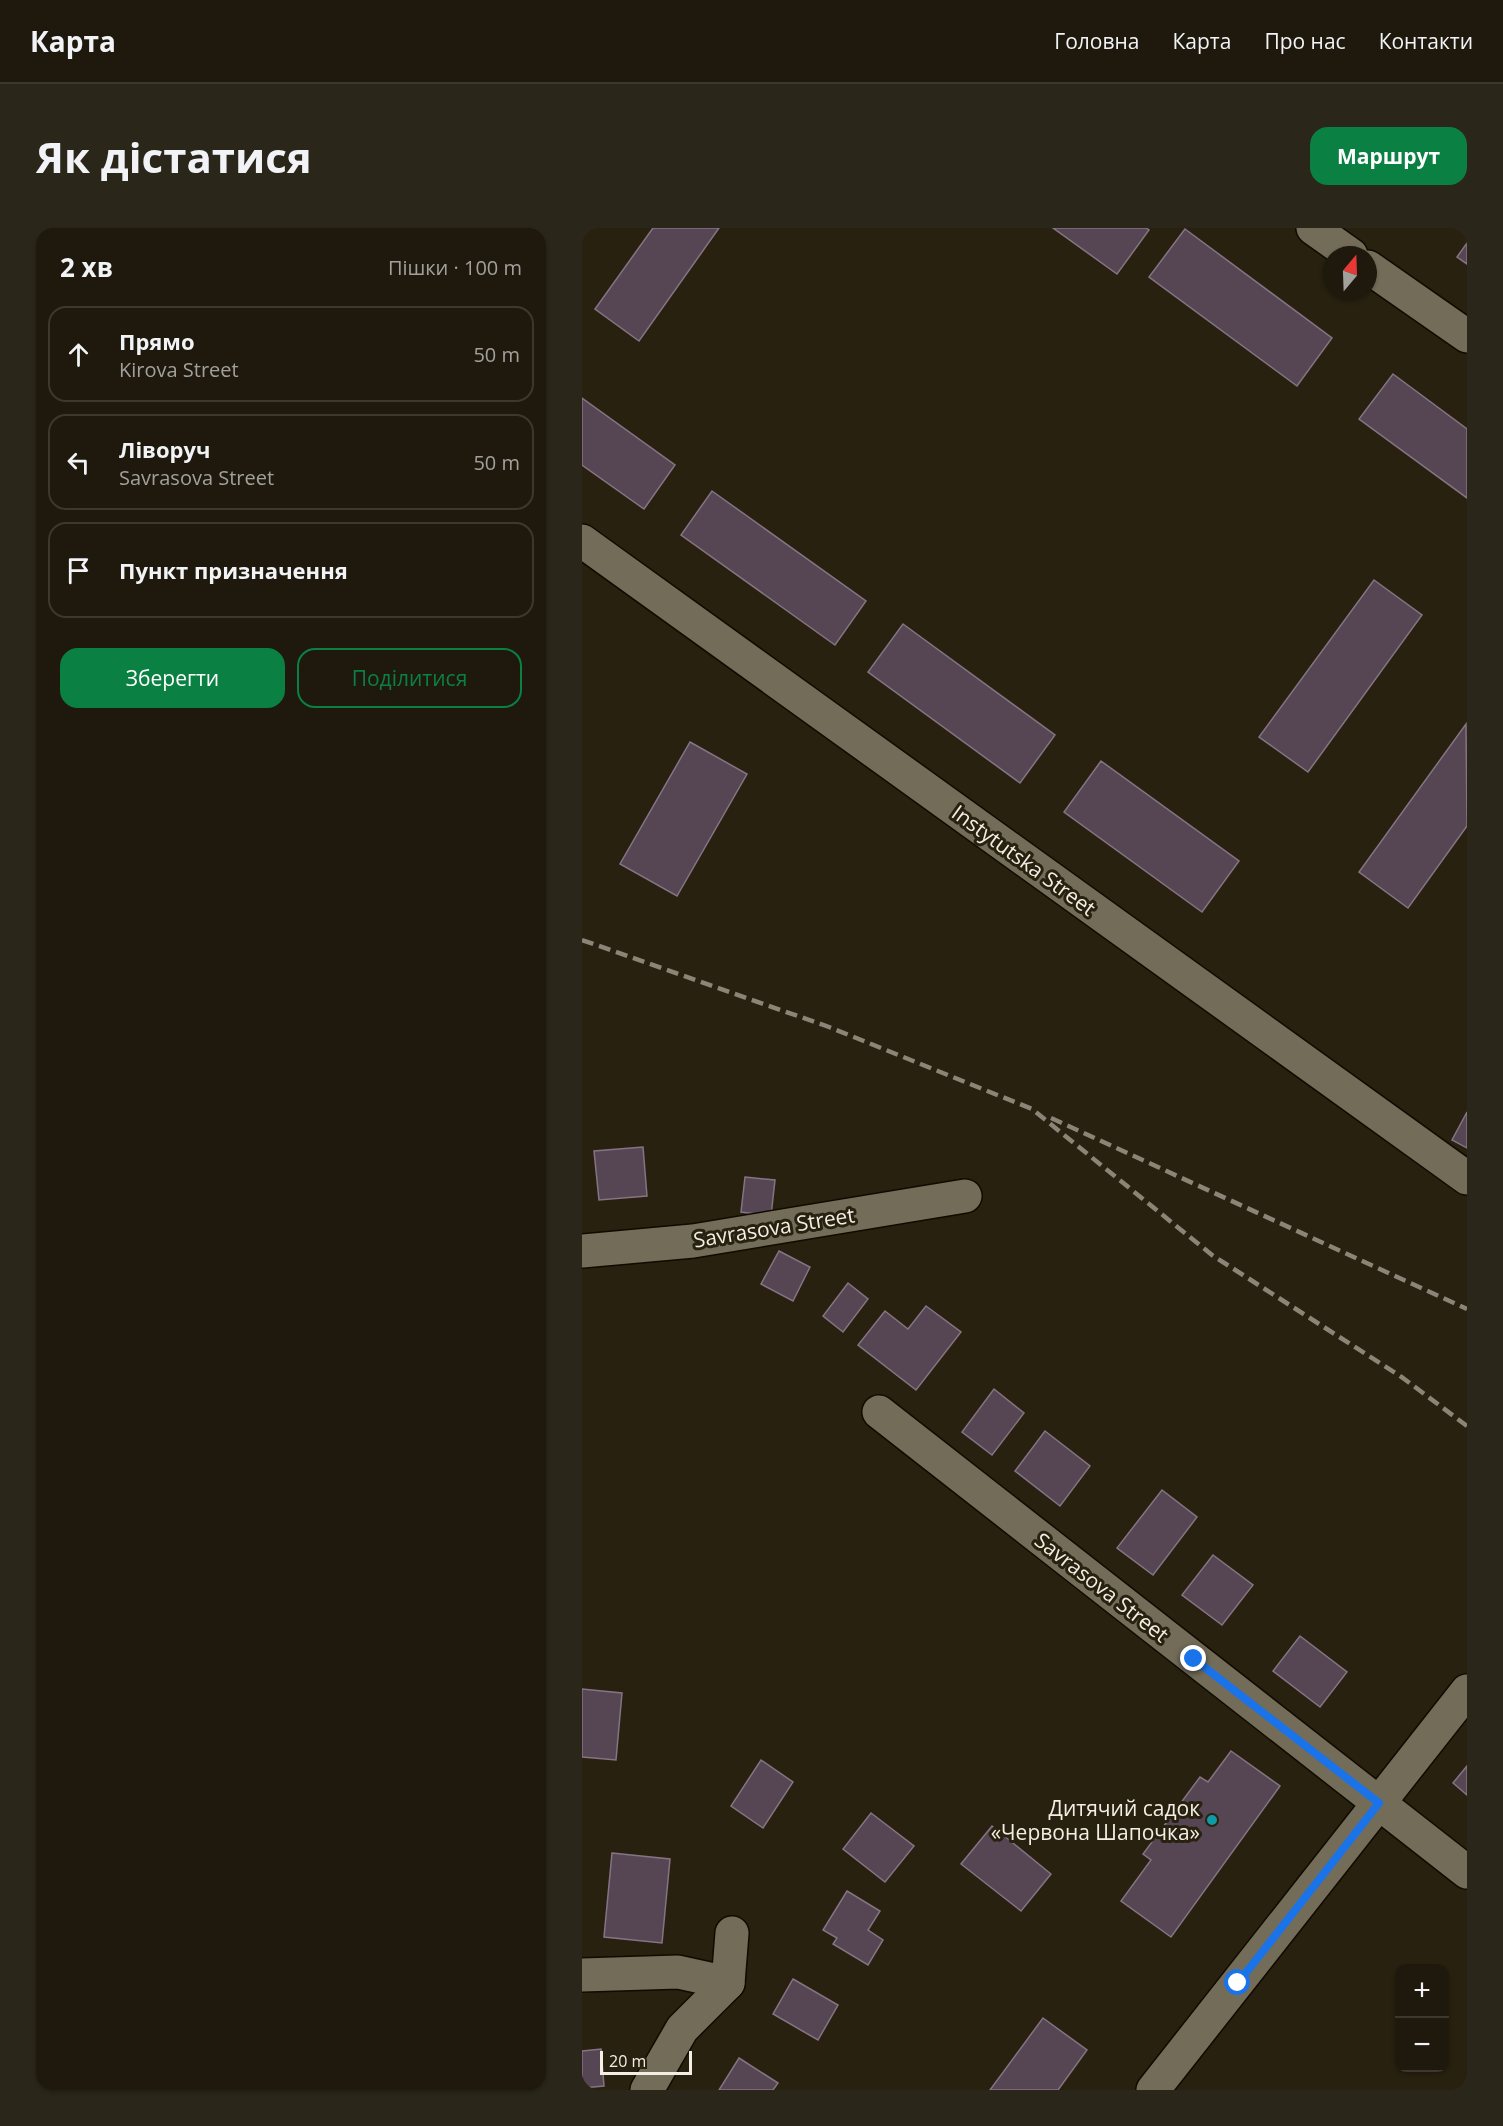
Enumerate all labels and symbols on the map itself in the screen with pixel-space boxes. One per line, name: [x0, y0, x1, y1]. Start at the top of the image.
north arrow: [1323, 246, 1377, 300]
street label: Instytutska Street: [946, 798, 1102, 922]
street label: Savrasova Street: [691, 1200, 857, 1254]
street label: Savrasova Street: [1029, 1526, 1175, 1648]
route end: [1180, 1645, 1206, 1671]
place label: Дитячий садок «Червона Шапочка»: [991, 1794, 1200, 1846]
marker: Дитячий садок «Червона Шапочка»: [1205, 1813, 1219, 1827]
route start: [1224, 1969, 1250, 1995]
scale bar: [600, 2048, 692, 2076]

